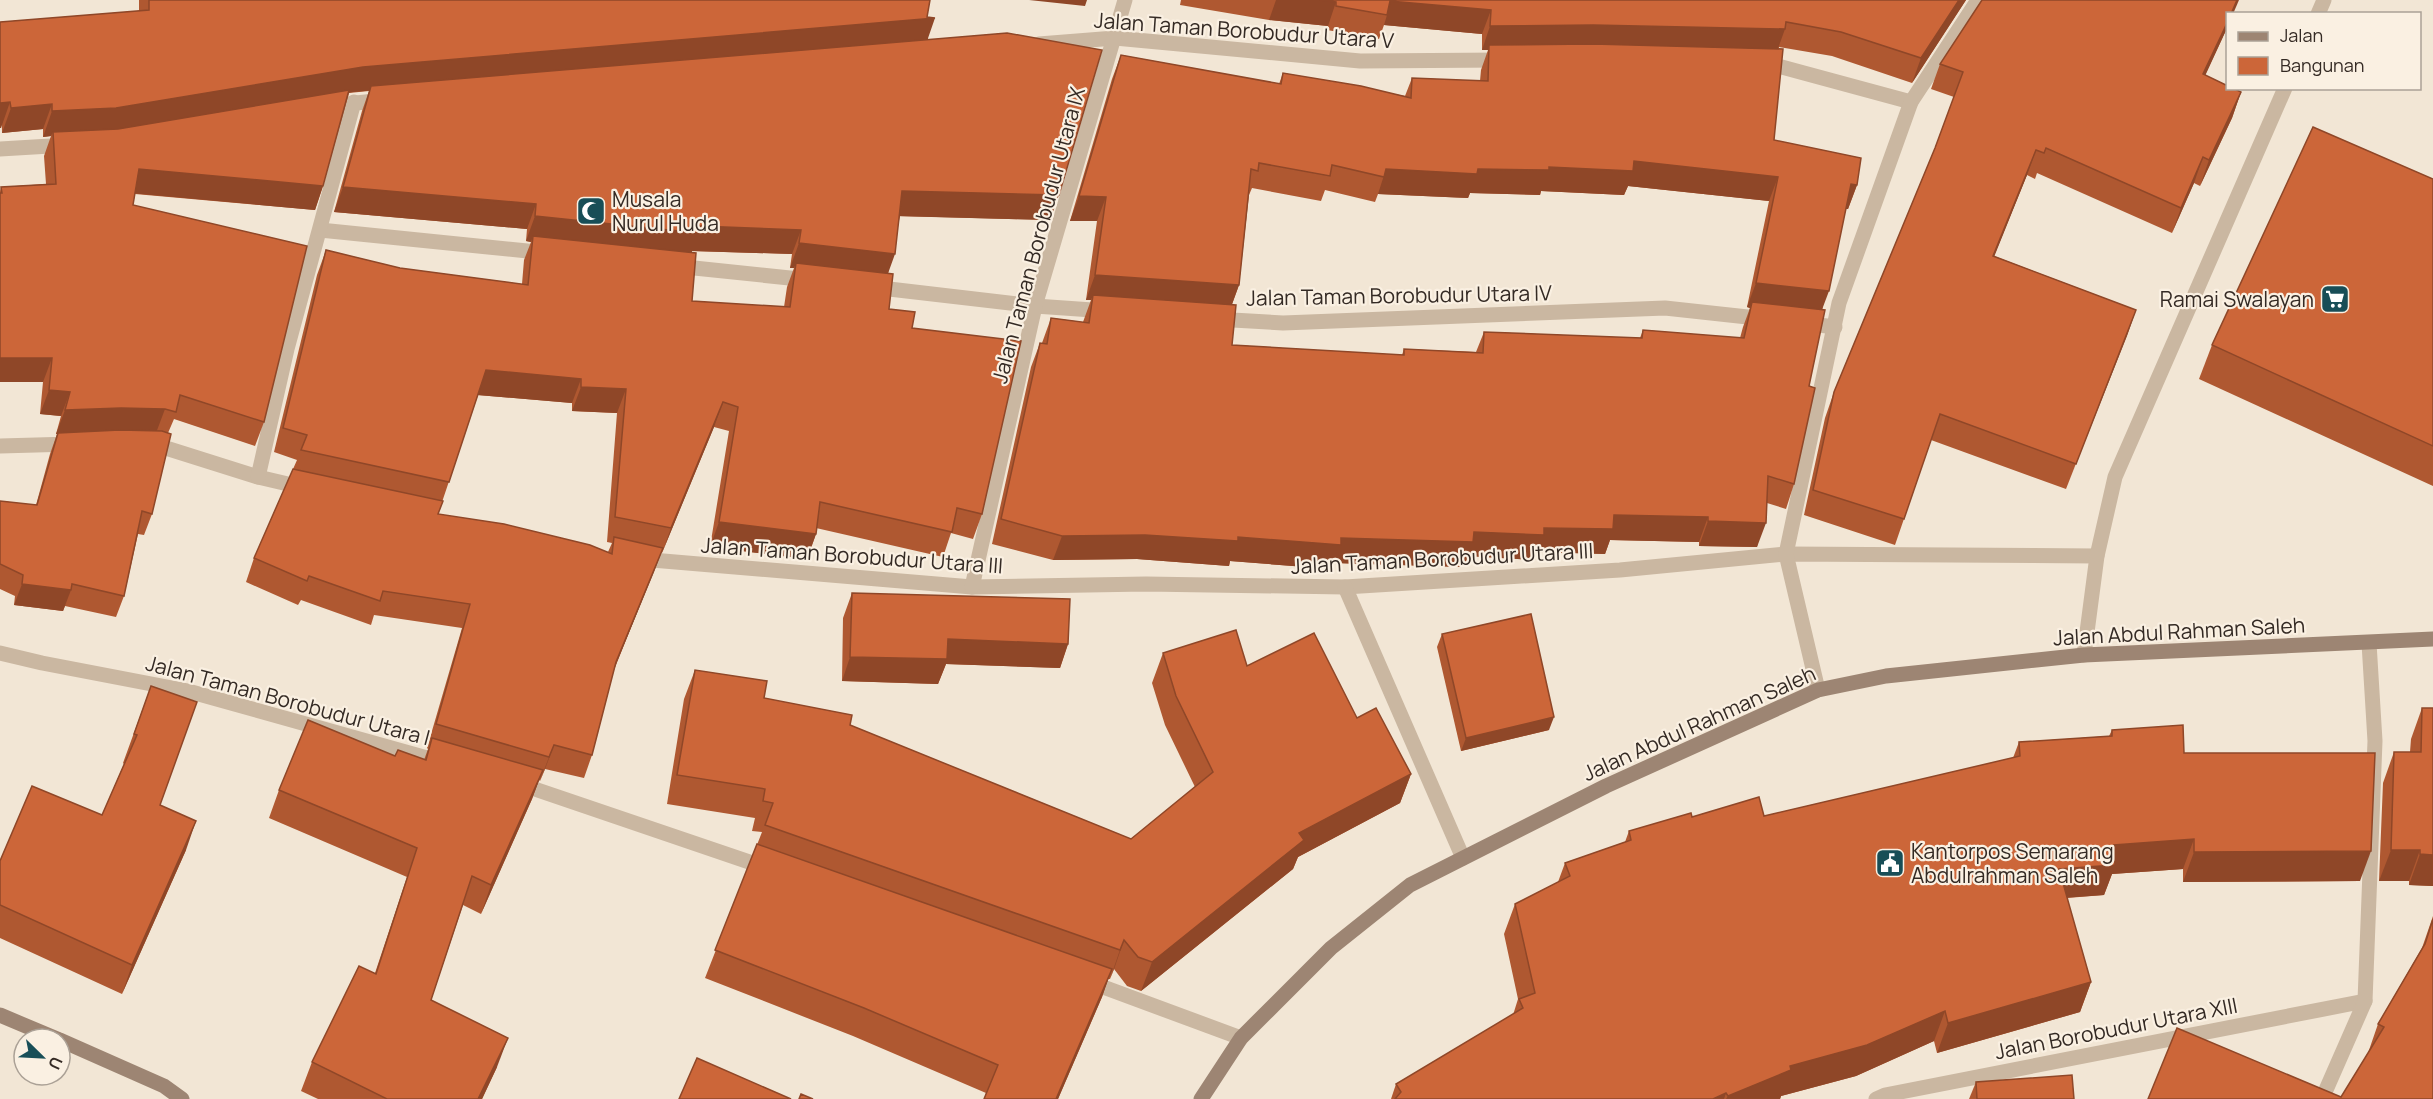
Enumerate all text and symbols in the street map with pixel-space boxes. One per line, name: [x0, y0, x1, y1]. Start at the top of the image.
street label: Jalan Taman Borobudur Utara V: [1093, 6, 1395, 54]
legend: [2226, 12, 2421, 90]
text: Jalan: [2280, 23, 2323, 47]
text: Bangunan: [2280, 53, 2364, 77]
street label: Jalan Taman Borobudur Utara IX: [985, 84, 1091, 386]
place label: Musala Nurul Huda: [612, 185, 719, 237]
mosque icon: Musala Nurul Huda: [575, 195, 607, 227]
street label: Jalan Taman Borobudur Utara IV: [1246, 278, 1552, 312]
supermarket icon: Ramai Swalayan: [2319, 283, 2351, 315]
place label: Ramai Swalayan: [2160, 285, 2314, 313]
street label: Jalan Taman Borobudur Utara III: [700, 530, 1004, 580]
street label: Jalan Taman Borobudur Utara III: [1290, 536, 1594, 580]
street label: Jalan Abdul Rahman Saleh: [2052, 610, 2306, 652]
street label: Jalan Taman Borobudur Utara I: [143, 649, 433, 751]
street label: Jalan Abdul Rahman Saleh: [1578, 659, 1820, 787]
place label: Kantorpos Semarang Abdulrahman Saleh: [1911, 837, 2114, 889]
public building icon: Kantorpos Semarang Abdulrahman Saleh: [1874, 847, 1906, 879]
street label: Jalan Borobudur Utara XIII: [1992, 991, 2240, 1065]
north arrow: [12, 1027, 72, 1087]
text: U: [43, 1053, 68, 1073]

